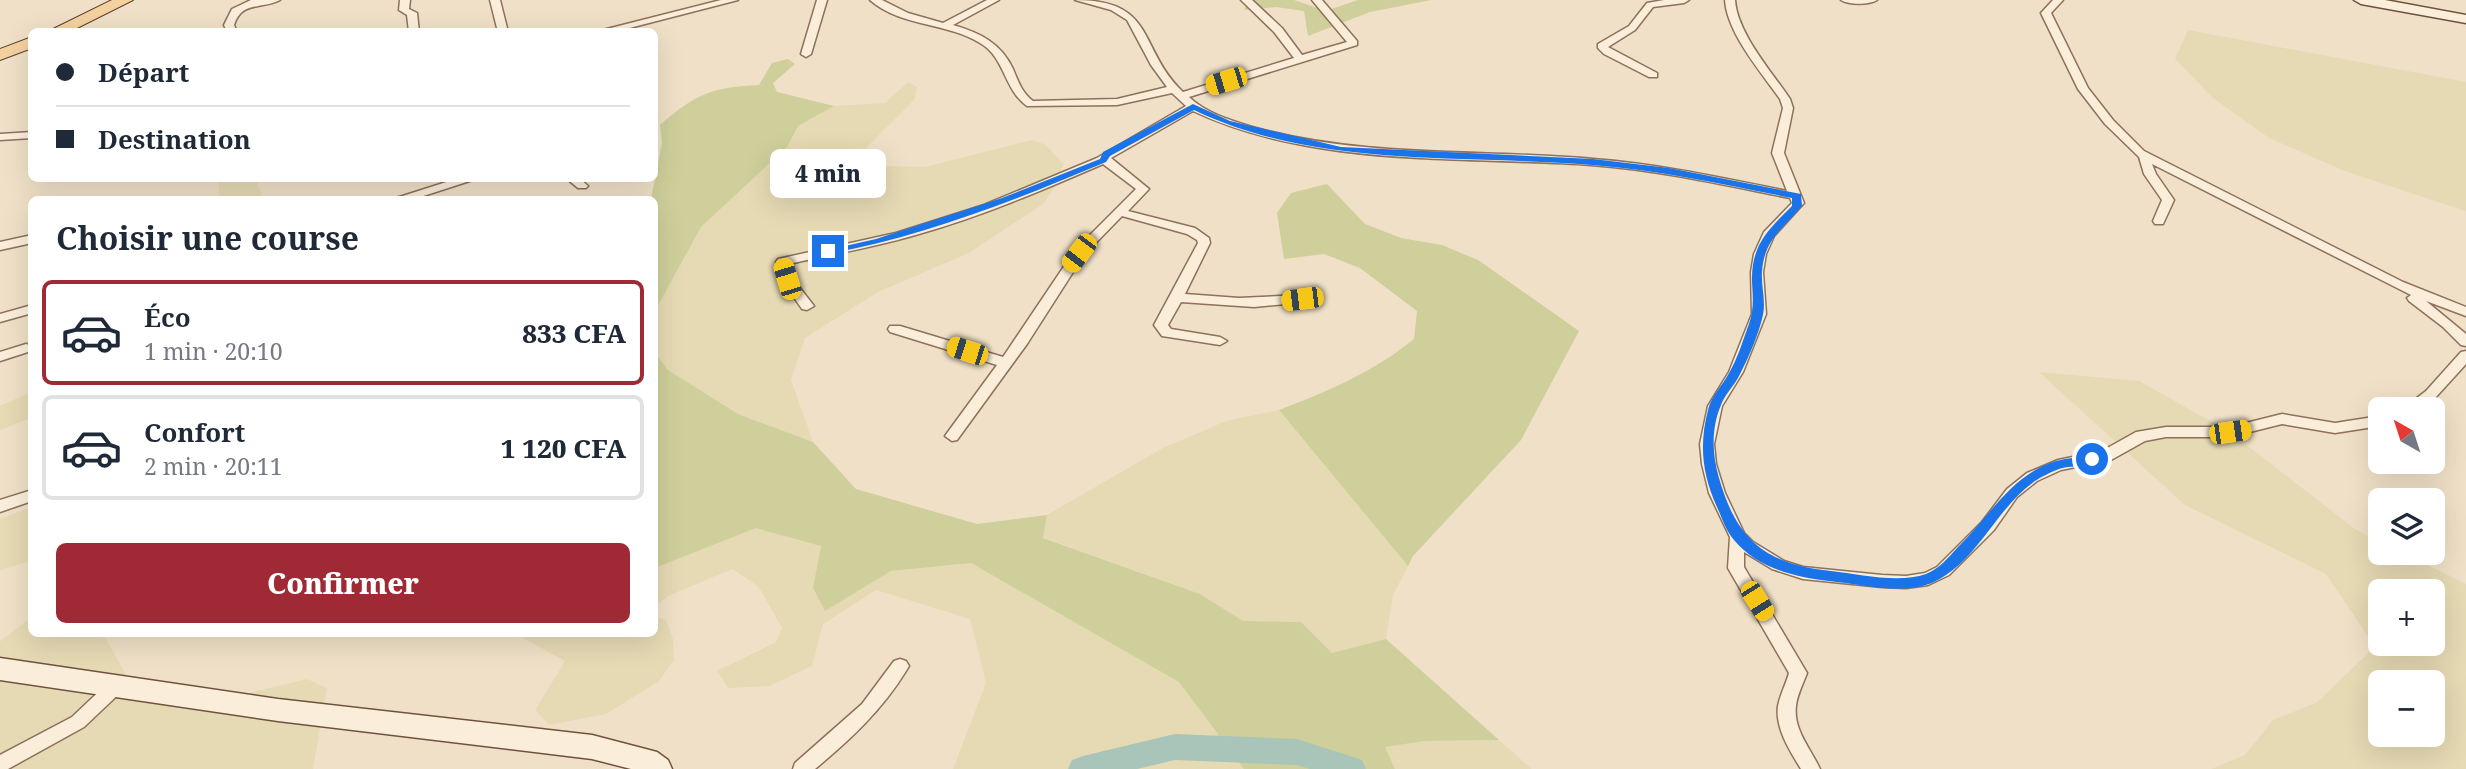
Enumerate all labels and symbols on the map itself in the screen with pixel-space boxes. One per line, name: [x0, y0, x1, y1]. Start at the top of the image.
car: [1203, 65, 1250, 97]
callout: 4 min: [770, 149, 886, 198]
car: [1058, 230, 1101, 276]
route end: [812, 235, 844, 267]
car: [771, 256, 804, 302]
car: [1280, 286, 1325, 312]
car: [944, 335, 991, 367]
north arrow: [2368, 397, 2445, 474]
car: [2208, 419, 2253, 445]
route start: [2076, 443, 2108, 475]
car: [1737, 578, 1778, 624]

